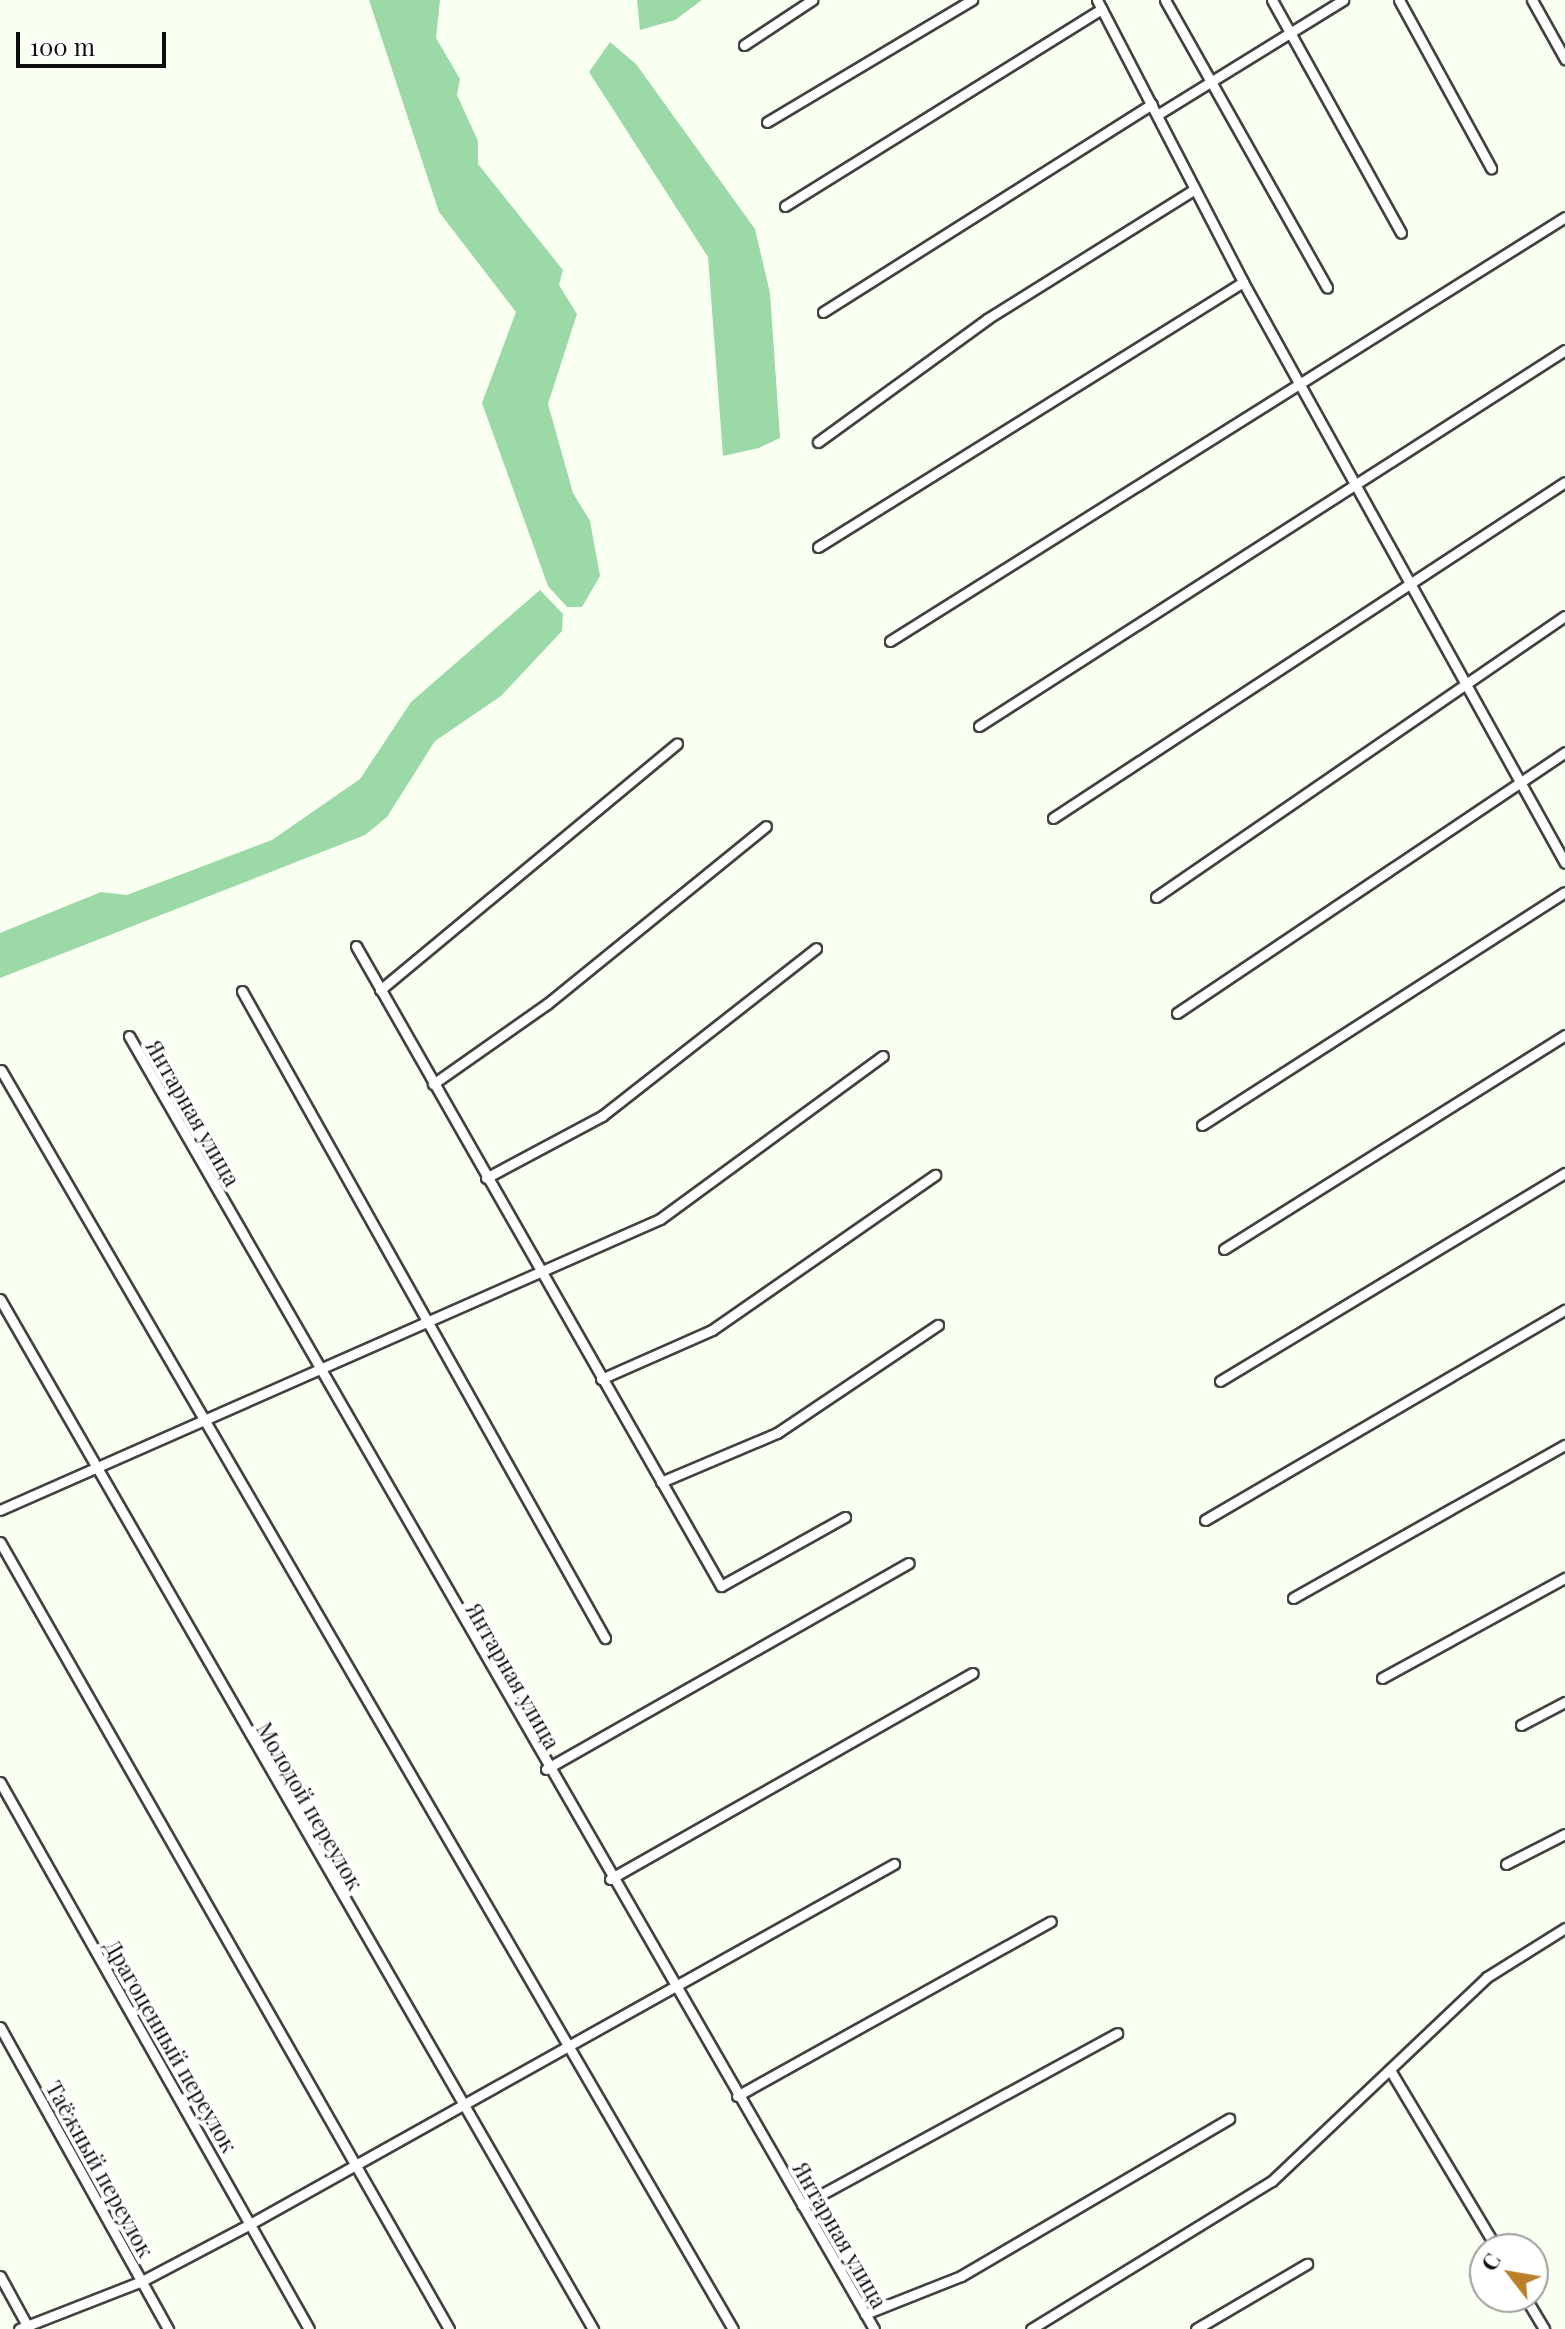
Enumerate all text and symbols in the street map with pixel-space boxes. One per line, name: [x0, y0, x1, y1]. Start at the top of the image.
scale bar: [20, 16, 170, 66]
text: 100 m: [30, 30, 95, 62]
street label: Янтарная улица: [140, 1035, 246, 1191]
street label: Янтарная улица: [460, 1598, 566, 1754]
street label: Молодой переулок: [251, 1717, 369, 1895]
street label: Драгоценный переулок: [99, 1935, 243, 2157]
street label: Таёжный переулок: [41, 2076, 159, 2262]
street label: Янтарная улица: [787, 2157, 893, 2313]
north arrow: [1469, 2233, 1549, 2313]
text: С: [1473, 2247, 1507, 2276]

